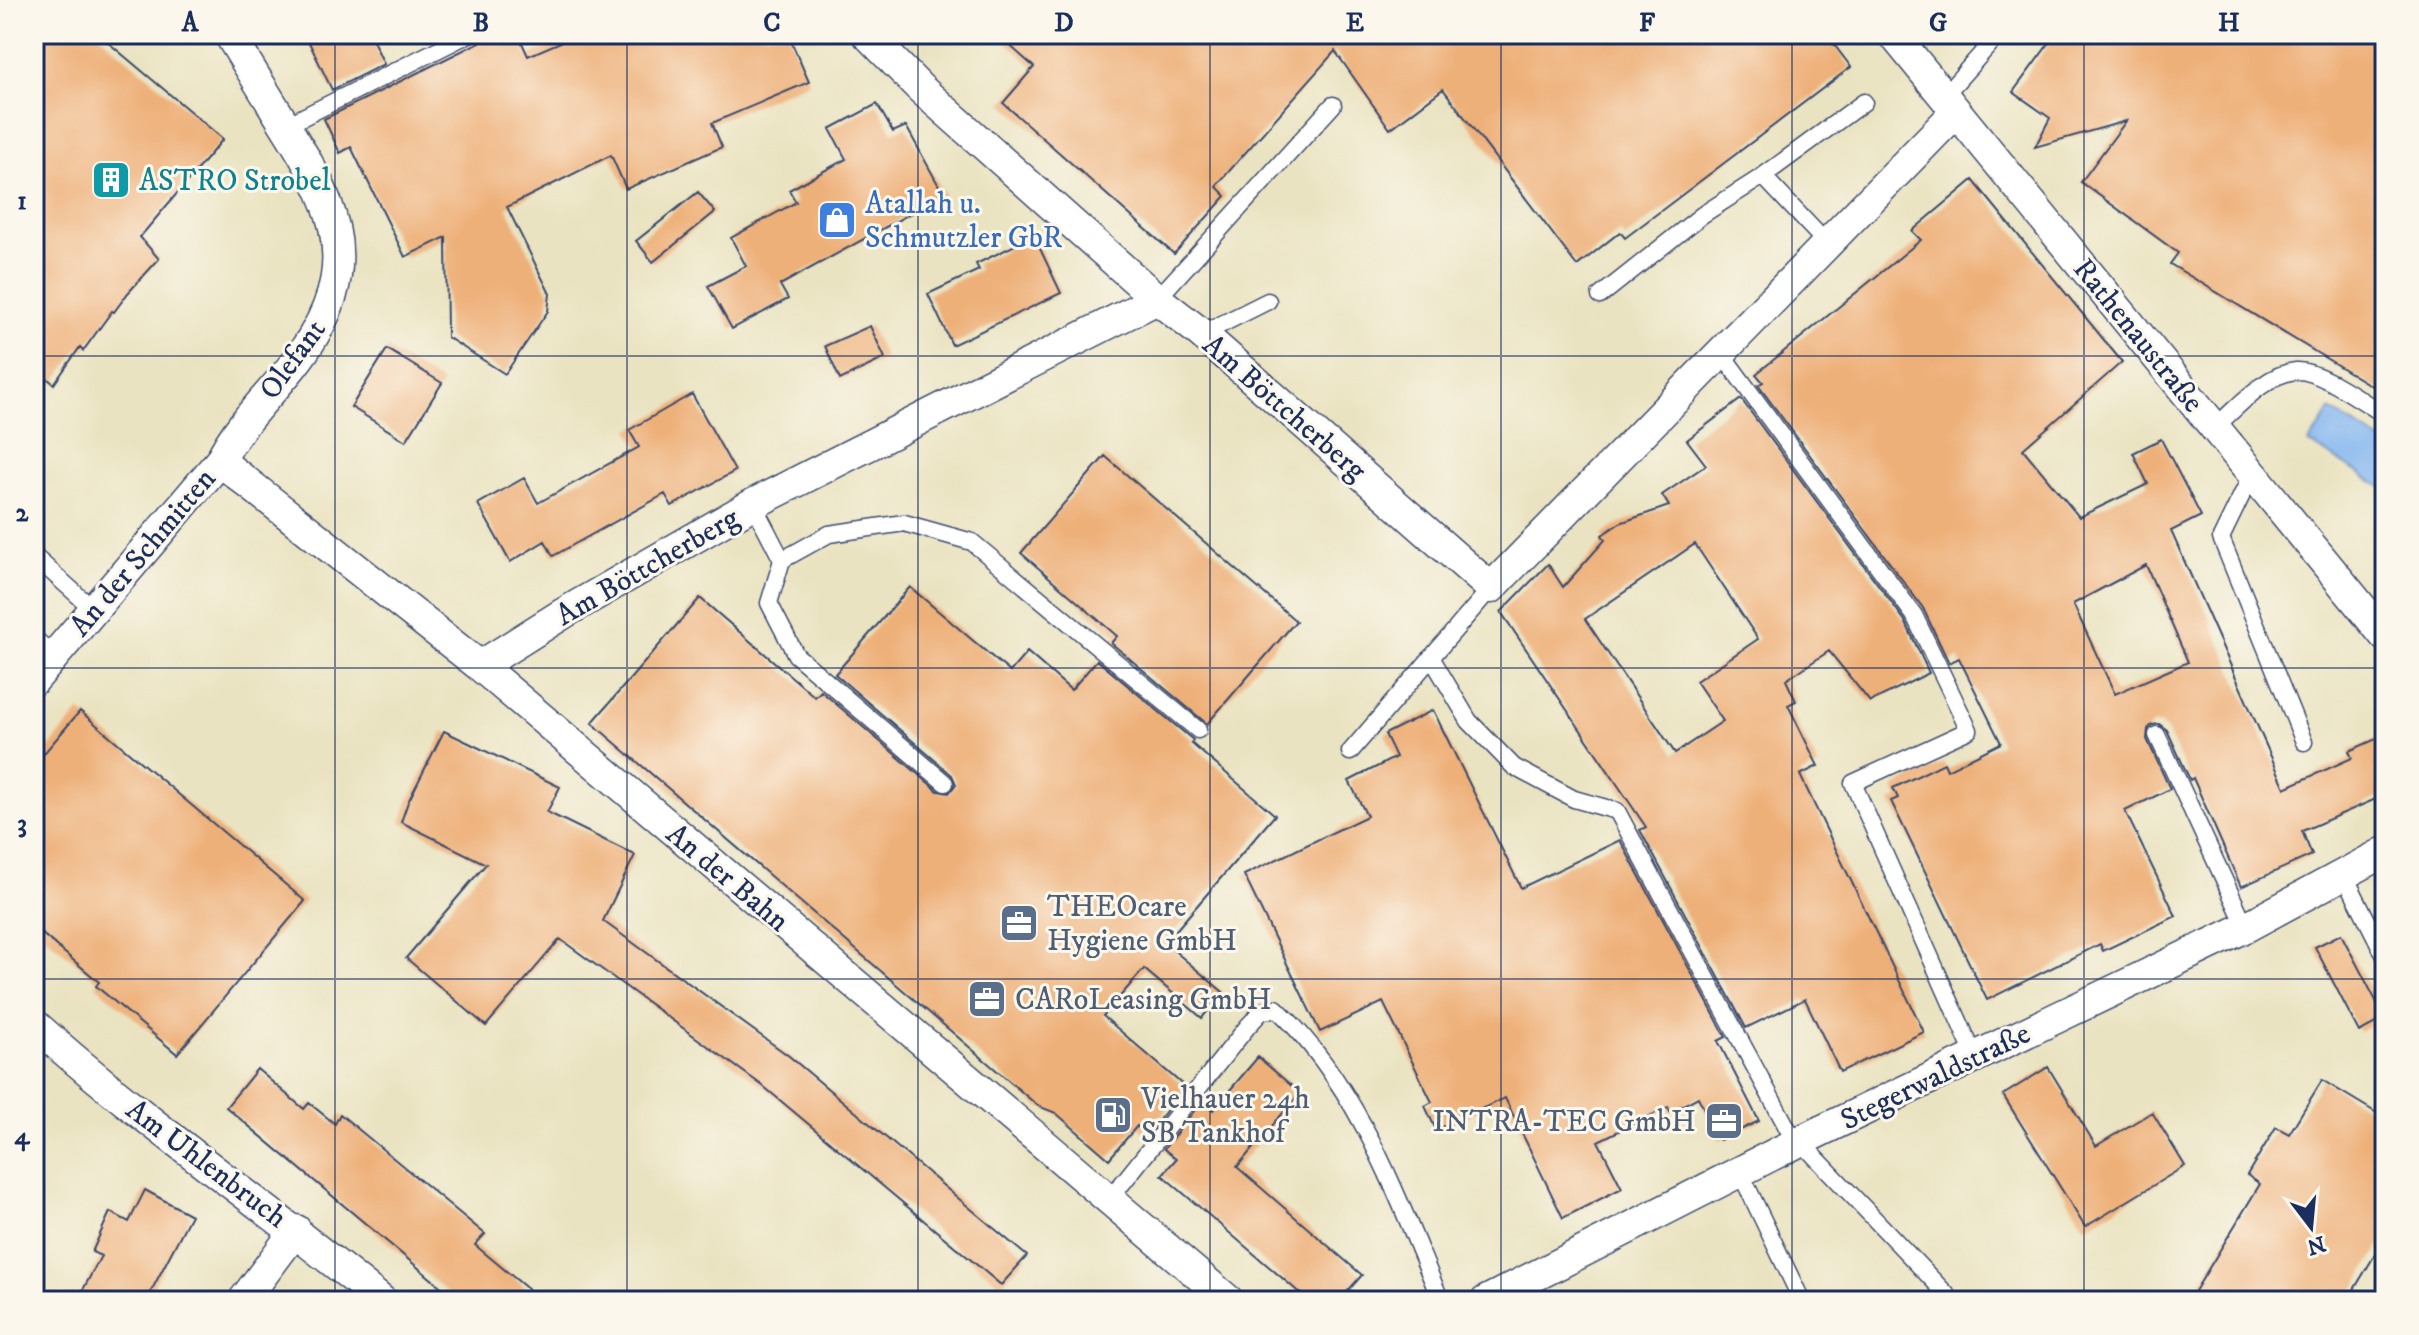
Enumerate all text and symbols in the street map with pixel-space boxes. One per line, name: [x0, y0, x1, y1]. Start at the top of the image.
text: A: [181, 7, 200, 40]
text: B: [473, 7, 489, 40]
text: C: [763, 7, 781, 40]
text: D: [1054, 7, 1074, 40]
text: E: [1346, 7, 1364, 40]
text: F: [1639, 7, 1656, 40]
text: G: [1929, 7, 1947, 40]
text: H: [2218, 7, 2240, 40]
building icon: ASTRO Strobel: [90, 159, 132, 201]
place label: ASTRO Strobel: [139, 163, 331, 200]
text: 1: [17, 185, 27, 218]
place label: Atallah u. Schmutzler GbR: [865, 186, 1062, 257]
shop icon: Atallah u. Schmutzler GbR: [816, 199, 858, 241]
street label: Rathenaustraße: [2065, 251, 2211, 420]
street label: Olefant: [252, 313, 335, 407]
street label: Am Böttcherberg: [1194, 327, 1374, 490]
street label: An der Schmitten: [62, 461, 224, 645]
text: 2: [16, 497, 30, 530]
street label: Am Böttcherberg: [550, 500, 746, 635]
text: 3: [17, 808, 27, 841]
street label: An der Bahn: [658, 816, 796, 941]
place label: THEOcare Hygiene GmbH: [1047, 889, 1237, 960]
office icon: THEOcare Hygiene GmbH: [998, 902, 1040, 944]
office icon: CARoLeasing GmbH: [966, 978, 1008, 1020]
place label: CARoLeasing GmbH: [1015, 982, 1272, 1019]
street label: Stegerwaldstraße: [1835, 1016, 2036, 1139]
place label: Vielhauer 24h SB Tankhof: [1140, 1081, 1310, 1152]
street label: Am Uhlenbruch: [118, 1092, 294, 1237]
fuel station icon: Vielhauer 24h SB Tankhof: [1092, 1094, 1134, 1136]
office icon: INTRA-TEC GmbH: [1703, 1100, 1745, 1142]
place label: INTRA-TEC GmbH: [1432, 1104, 1696, 1141]
text: 4: [15, 1120, 31, 1153]
north arrow: [2271, 1187, 2351, 1267]
text: N: [2304, 1229, 2329, 1260]

